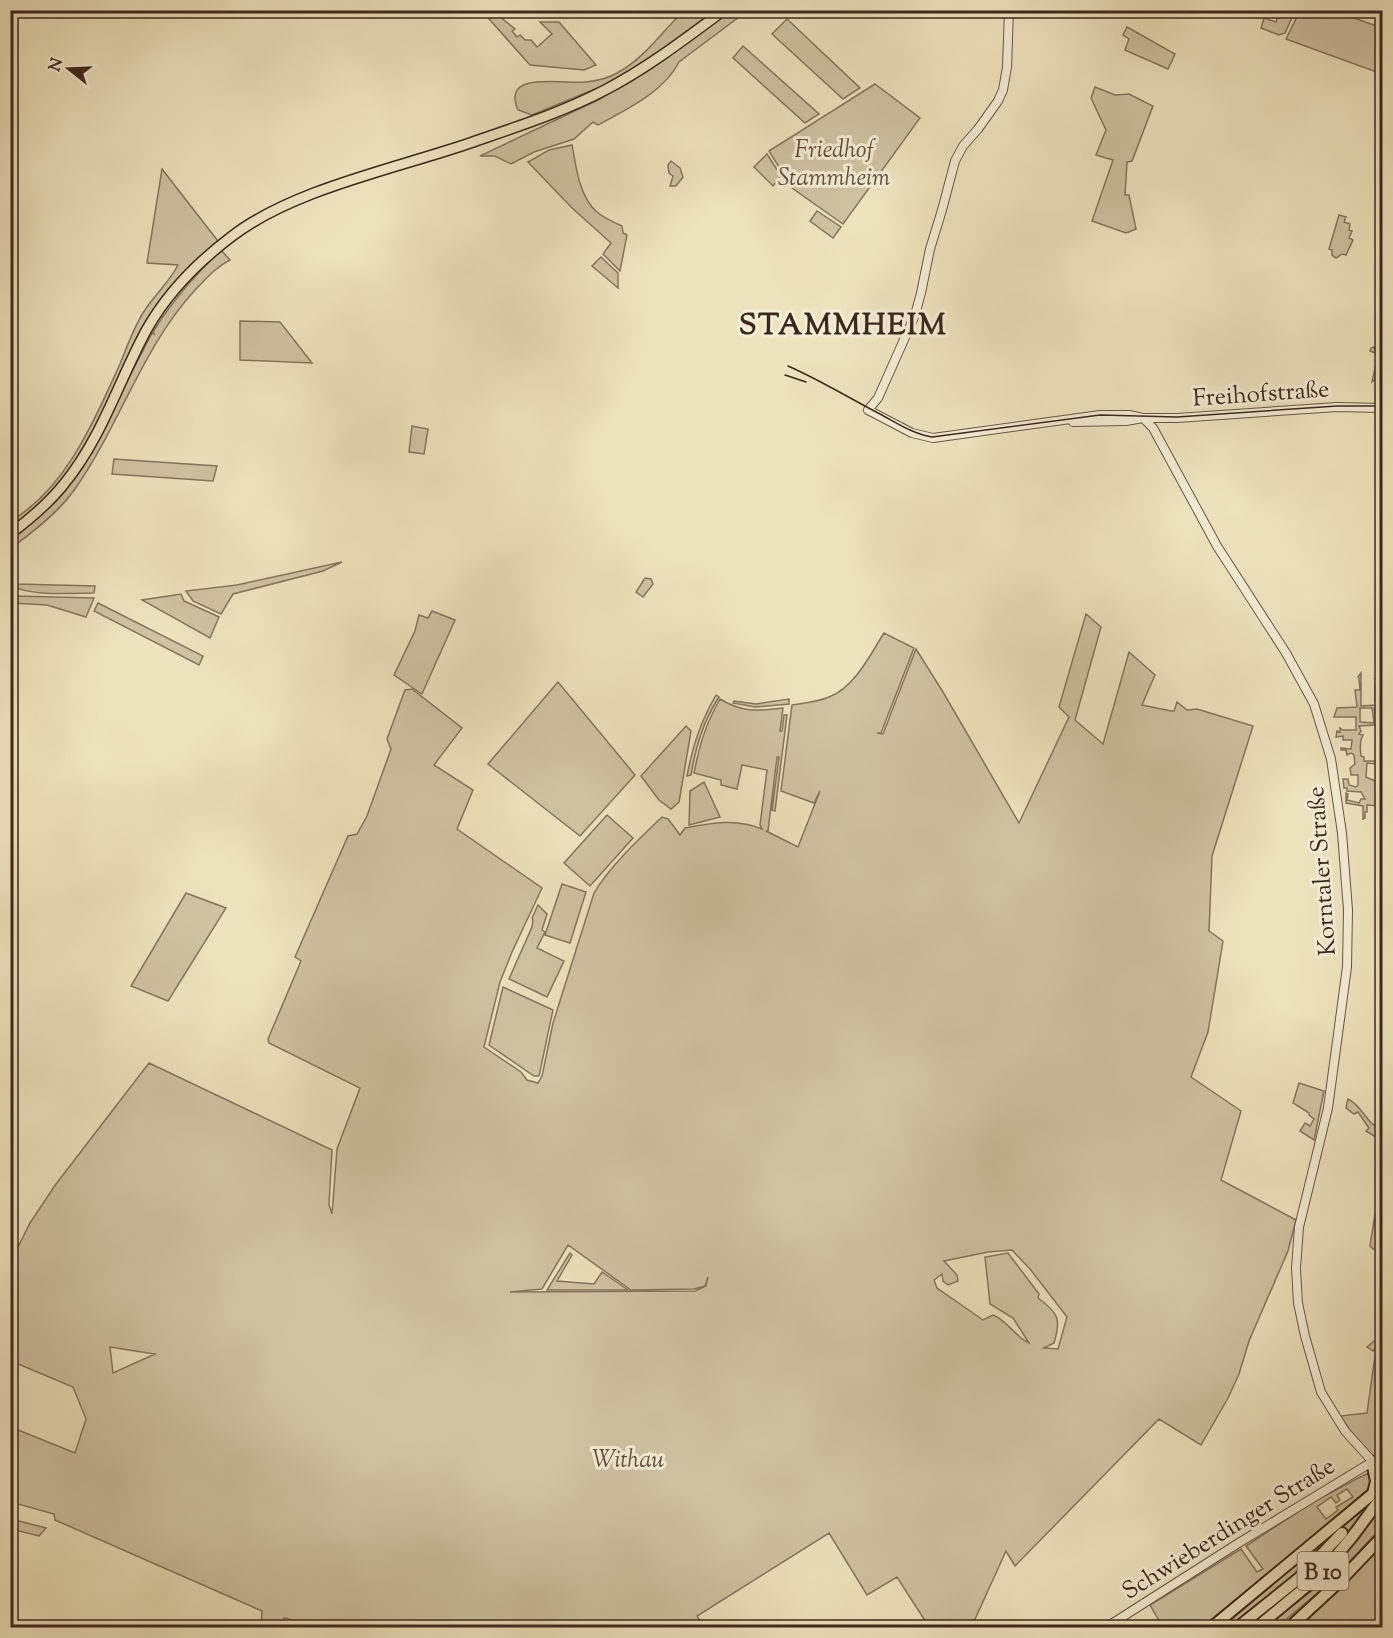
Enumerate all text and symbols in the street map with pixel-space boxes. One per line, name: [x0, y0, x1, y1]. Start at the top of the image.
north arrow: [39, 39, 99, 99]
text: N: [44, 55, 70, 75]
park label: Friedhof Stammheim: [778, 134, 890, 196]
district label: STAMMHEIM: [739, 305, 947, 348]
street label: Freihofstraße: [1192, 373, 1331, 417]
street label: Korntaler Straße: [1300, 785, 1346, 957]
park label: Withau: [592, 1444, 664, 1478]
street label: Schwieberdinger Straße: [1116, 1450, 1342, 1609]
road number: B 10: [1298, 1552, 1348, 1590]

